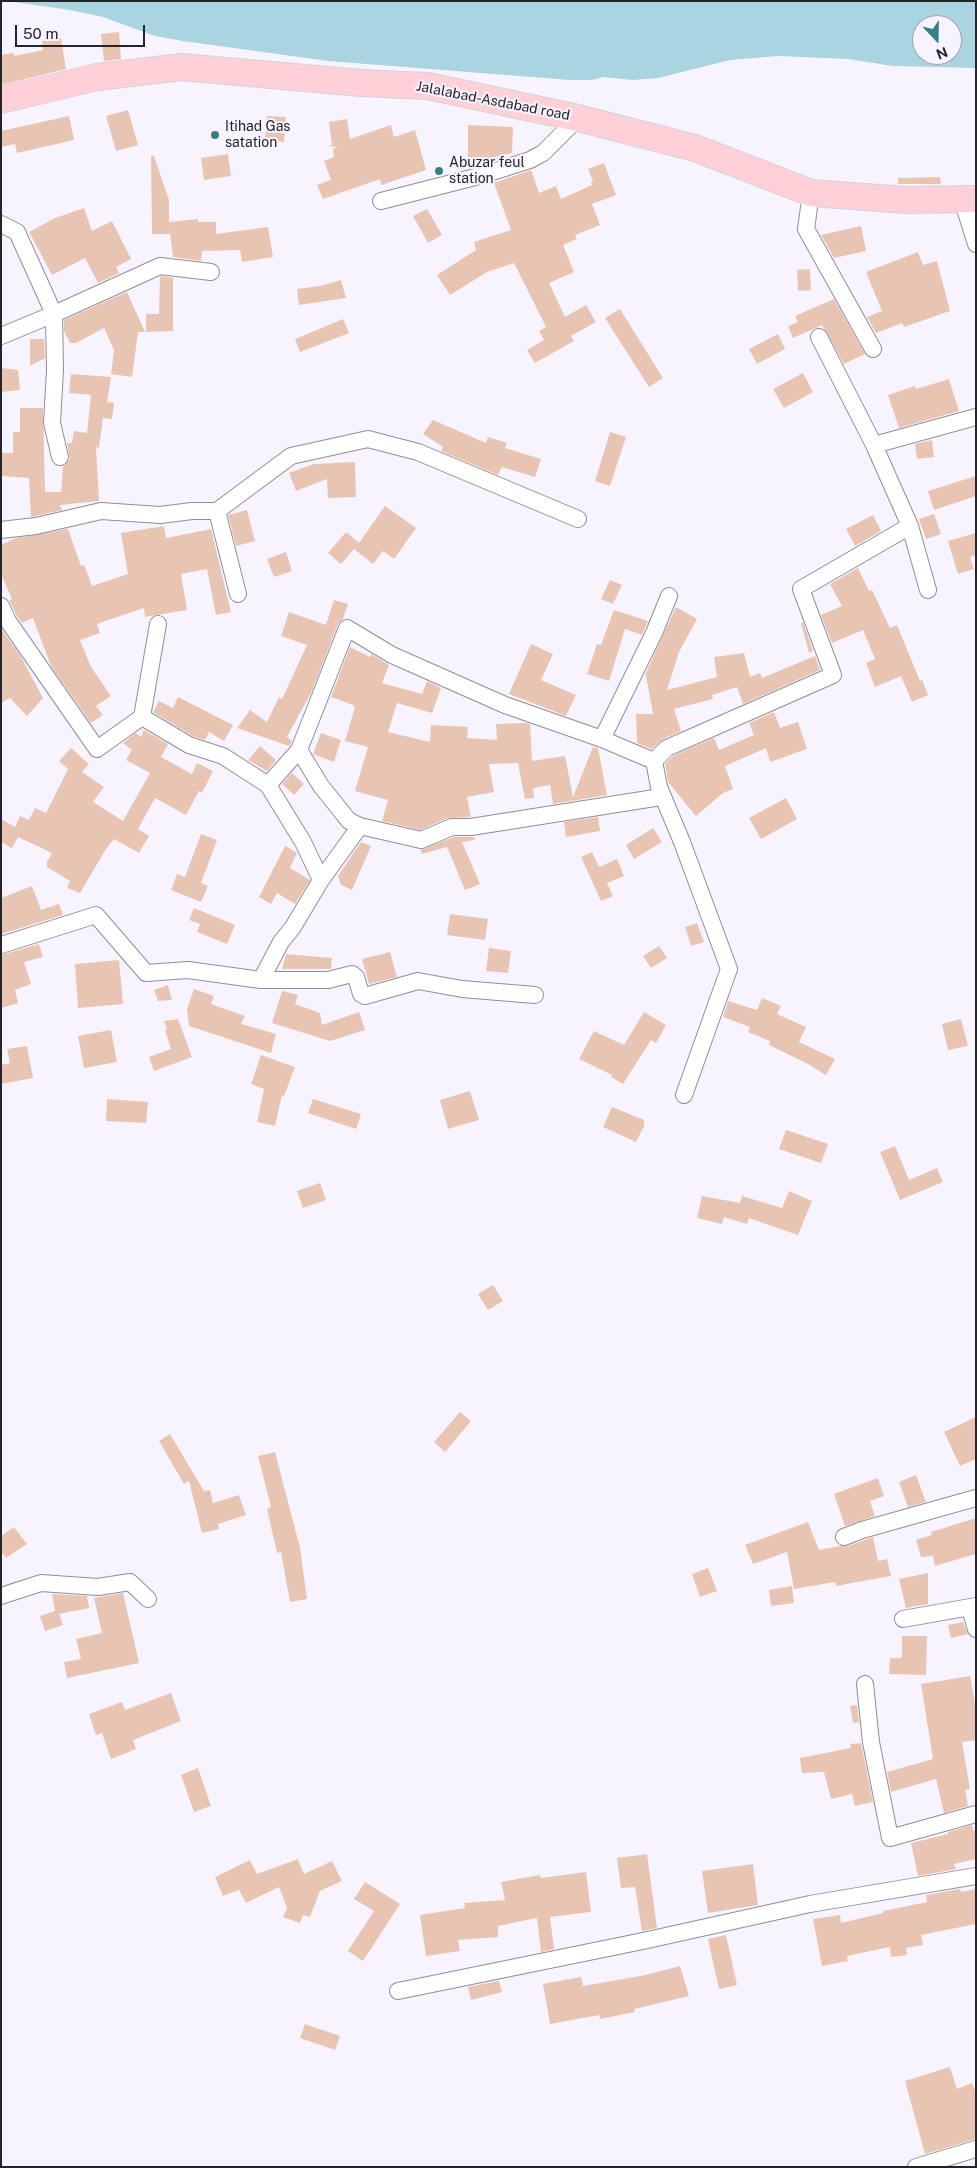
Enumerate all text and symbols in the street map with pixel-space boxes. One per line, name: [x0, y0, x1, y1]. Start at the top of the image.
scale bar: [18, 15, 148, 47]
north arrow: [912, 15, 962, 65]
text: 50 m: [23, 25, 58, 42]
text: N: [934, 44, 950, 62]
street label: Jalalabad-Asdabad road: [415, 78, 571, 124]
place label: Itihad Gas satation: [225, 119, 290, 152]
marker: Itihad Gas satation: [209, 129, 221, 141]
place label: Abuzar feul station: [449, 155, 525, 188]
marker: Abuzar feul station: [433, 165, 445, 177]

